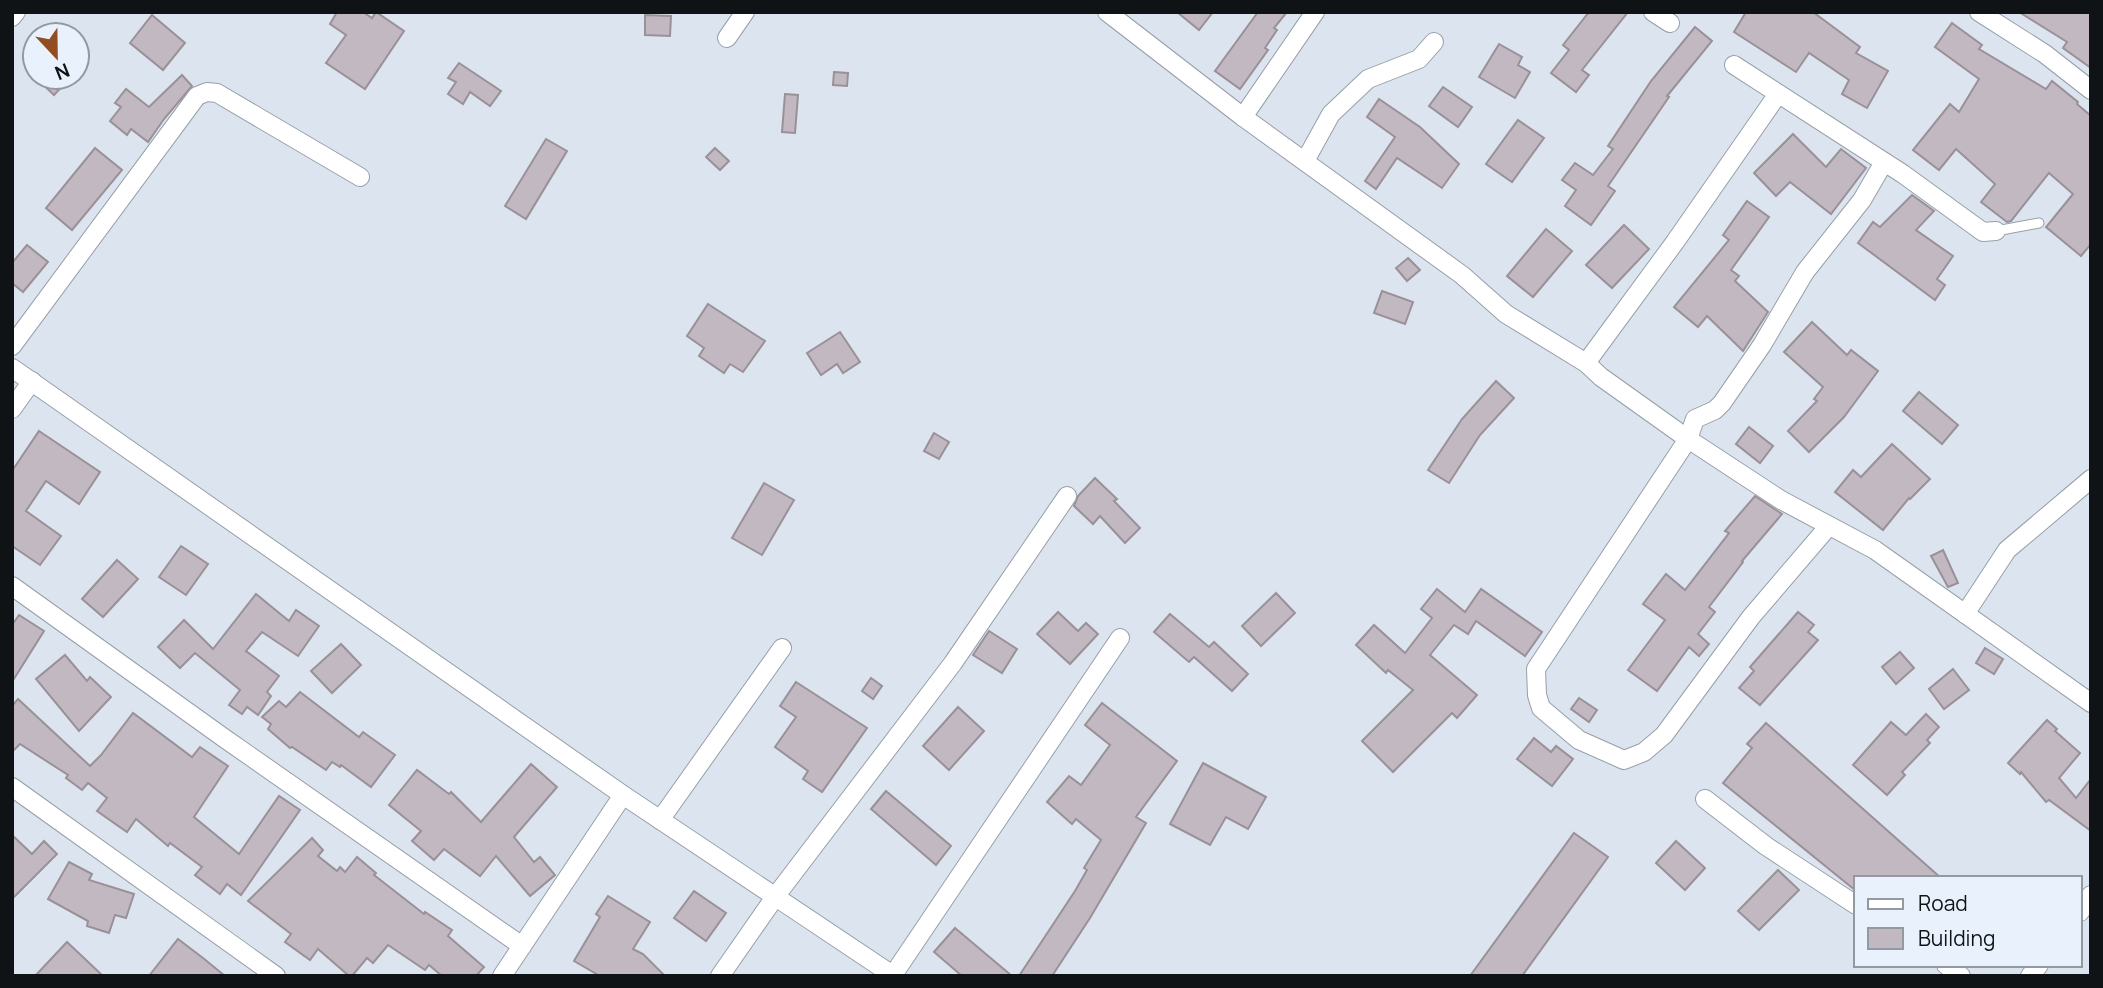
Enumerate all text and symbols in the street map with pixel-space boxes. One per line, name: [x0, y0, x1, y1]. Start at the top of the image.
north arrow: [21, 21, 91, 91]
text: N: [51, 57, 74, 86]
legend: [1854, 876, 2082, 967]
text: Road: [1918, 889, 1968, 917]
text: Building: [1918, 924, 1995, 952]

